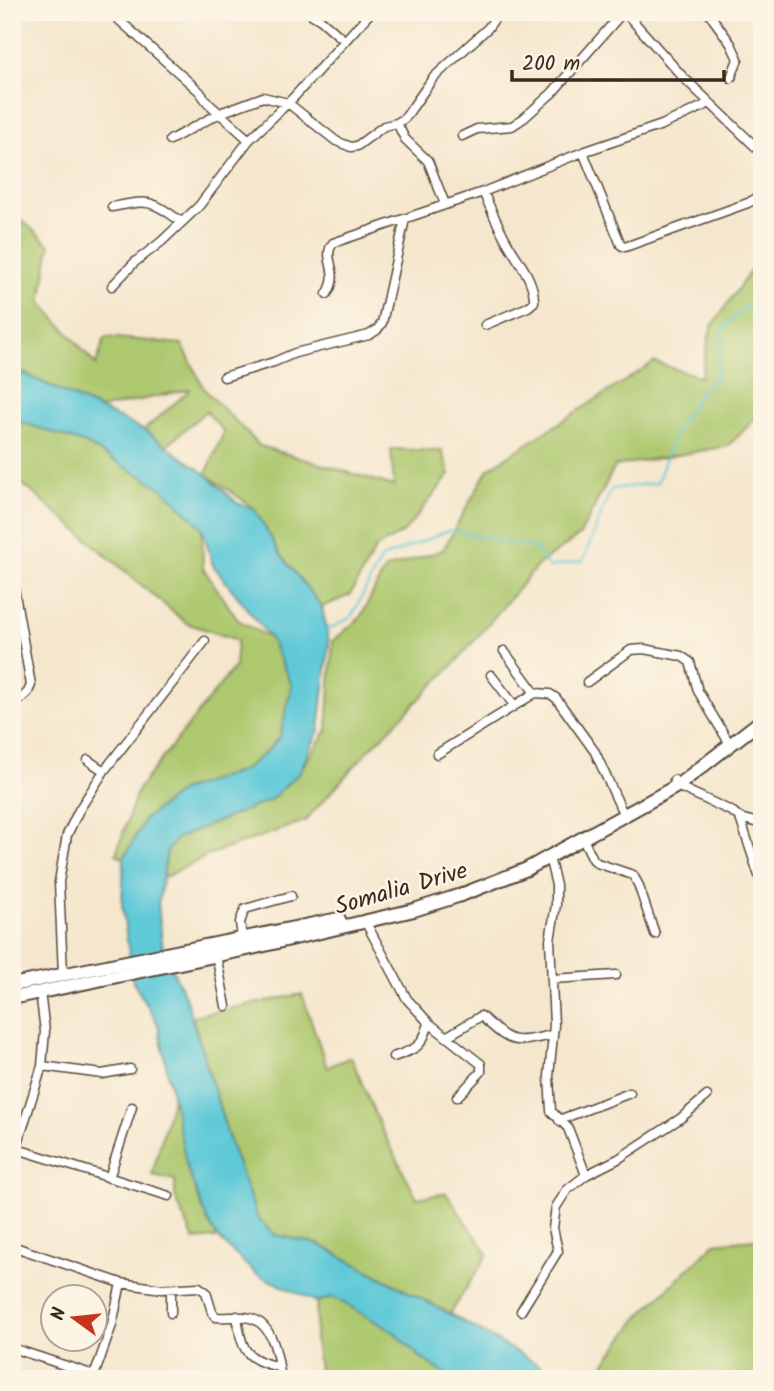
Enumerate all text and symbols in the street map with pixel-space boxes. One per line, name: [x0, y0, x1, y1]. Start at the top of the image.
scale bar: [512, 38, 723, 82]
text: 200 m: [522, 48, 580, 81]
street label: Somalia Drive: [330, 852, 473, 927]
north arrow: [38, 1282, 108, 1352]
text: N: [43, 1304, 76, 1324]

